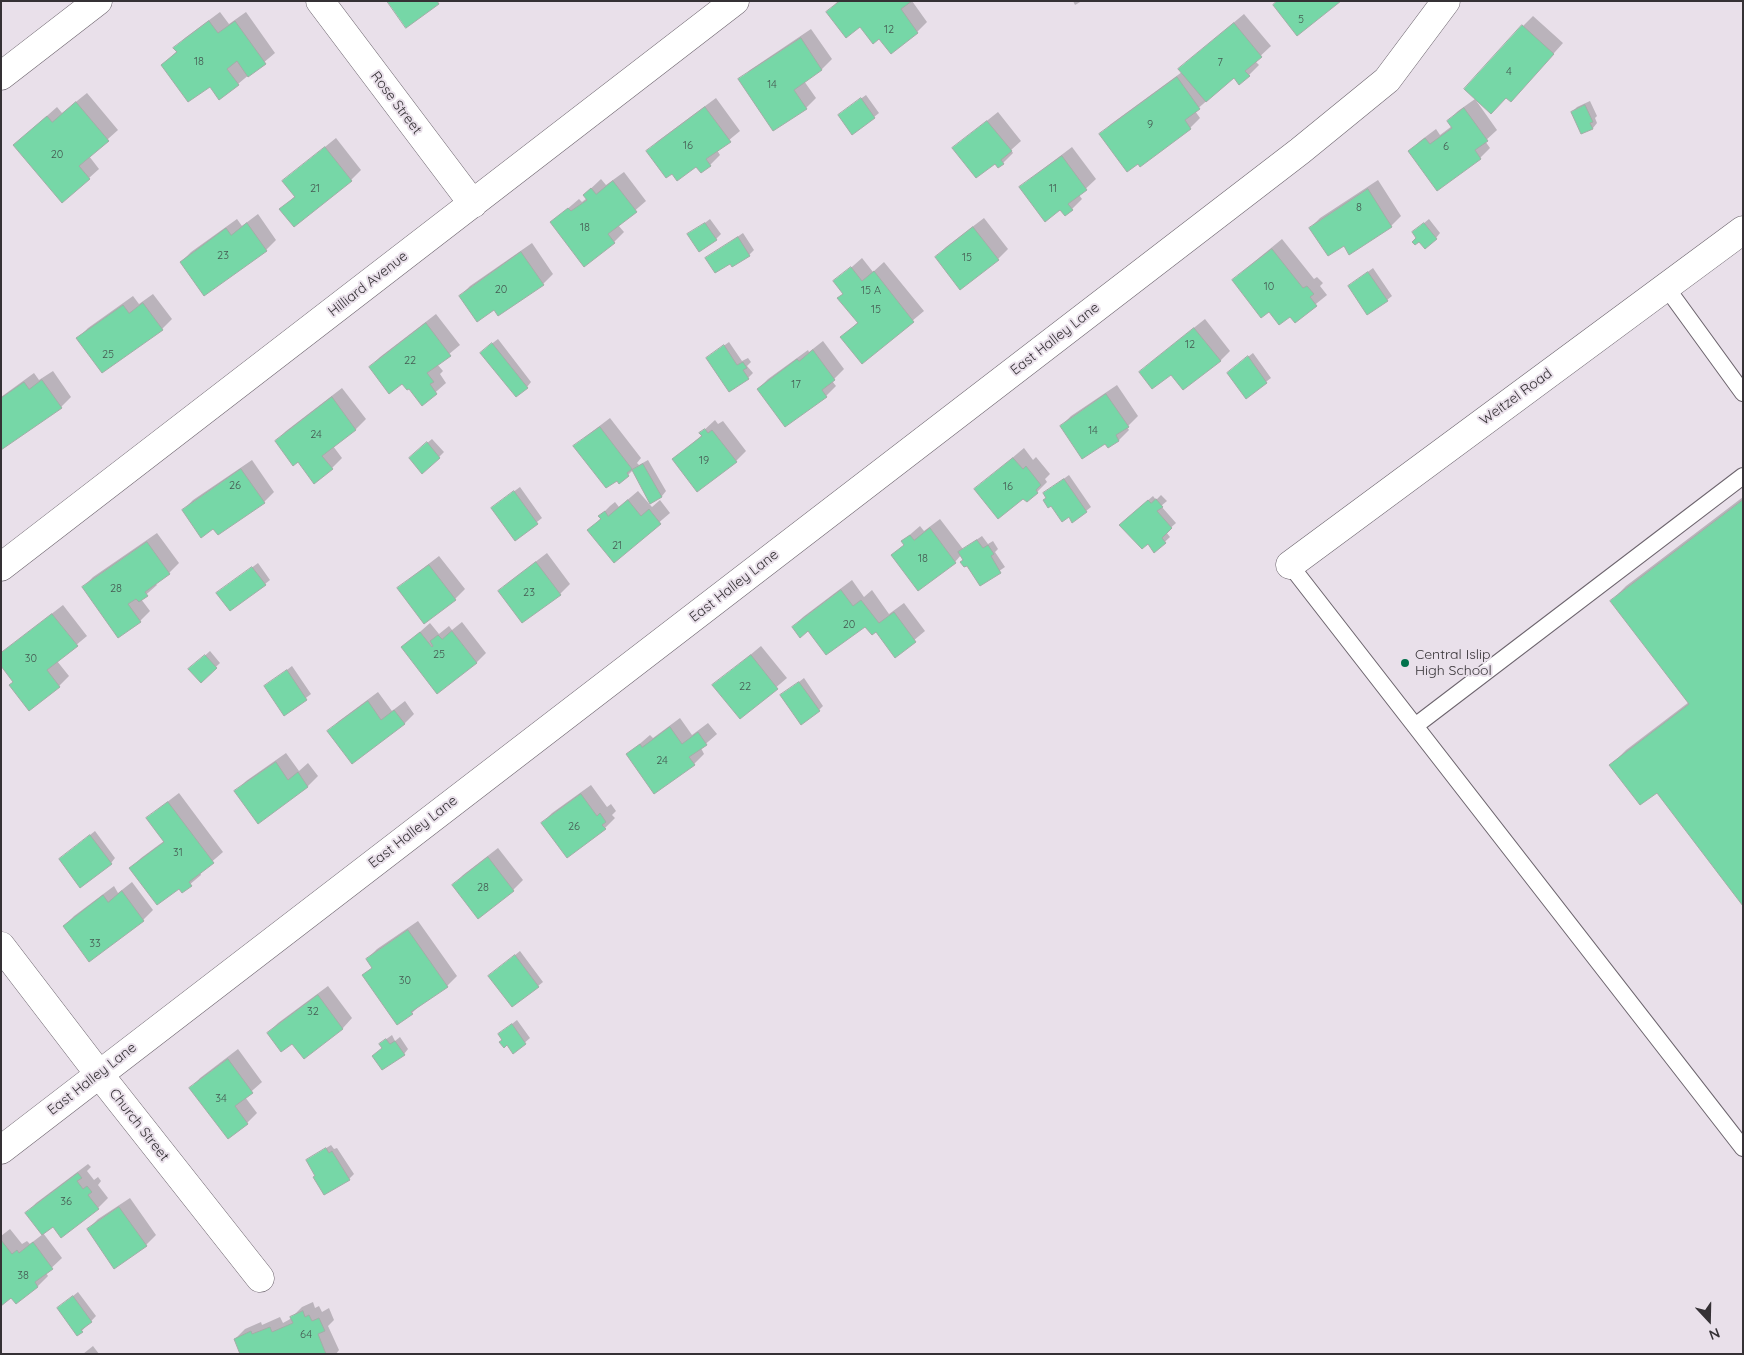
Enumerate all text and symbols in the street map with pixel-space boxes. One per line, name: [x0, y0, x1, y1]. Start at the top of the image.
house number: 5: [1298, 13, 1304, 27]
house number: 12: [884, 23, 894, 37]
house number: 18: [194, 55, 204, 69]
house number: 7: [1217, 56, 1223, 70]
house number: 4: [1506, 65, 1512, 79]
street label: Rose Street: [367, 68, 425, 138]
house number: 14: [767, 78, 777, 92]
house number: 9: [1147, 118, 1153, 132]
house number: 16: [683, 139, 693, 153]
house number: 6: [1443, 140, 1449, 154]
house number: 20: [51, 148, 63, 162]
house number: 21: [310, 182, 320, 196]
house number: 11: [1049, 182, 1057, 196]
house number: 8: [1356, 201, 1362, 215]
house number: 18: [580, 221, 590, 235]
street label: Hilliard Avenue: [325, 248, 411, 320]
house number: 23: [217, 249, 229, 263]
house number: 15: [962, 251, 972, 265]
house number: 10: [1264, 280, 1274, 294]
house number: 20: [495, 283, 507, 297]
house number: 15 A: [861, 284, 881, 298]
street label: East Halley Lane: [1007, 299, 1103, 379]
house number: 15: [871, 303, 881, 317]
house number: 12: [1185, 338, 1195, 352]
house number: 25: [102, 348, 114, 362]
house number: 22: [404, 354, 416, 368]
street label: Weitzel Road: [1477, 365, 1555, 429]
house number: 17: [791, 378, 801, 392]
house number: 14: [1088, 424, 1098, 438]
house number: 24: [310, 428, 322, 442]
house number: 19: [699, 454, 709, 468]
house number: 26: [229, 479, 241, 493]
house number: 16: [1003, 480, 1013, 494]
house number: 21: [612, 539, 622, 553]
street label: East Halley Lane: [686, 546, 782, 626]
house number: 18: [918, 552, 928, 566]
house number: 28: [110, 582, 122, 596]
house number: 23: [523, 586, 535, 600]
house number: 20: [843, 618, 855, 632]
place label: Central Islip High School: [1415, 647, 1492, 680]
house number: 25: [433, 648, 445, 662]
house number: 30: [25, 652, 37, 666]
marker: Central Islip High School: [1399, 657, 1411, 669]
house number: 22: [739, 680, 751, 694]
house number: 24: [656, 754, 668, 768]
street label: East Halley Lane: [365, 792, 461, 872]
house number: 26: [568, 820, 580, 834]
house number: 31: [173, 846, 183, 860]
house number: 28: [477, 881, 489, 895]
house number: 33: [89, 937, 101, 951]
house number: 30: [399, 974, 411, 988]
house number: 32: [307, 1005, 319, 1019]
street label: East Halley Lane: [44, 1039, 140, 1119]
street label: Church Street: [105, 1085, 173, 1165]
house number: 34: [215, 1092, 227, 1106]
house number: 36: [60, 1195, 72, 1209]
house number: 38: [17, 1269, 29, 1283]
north arrow: [1684, 1295, 1734, 1345]
text: N: [1706, 1324, 1722, 1344]
house number: 64: [300, 1328, 312, 1342]

